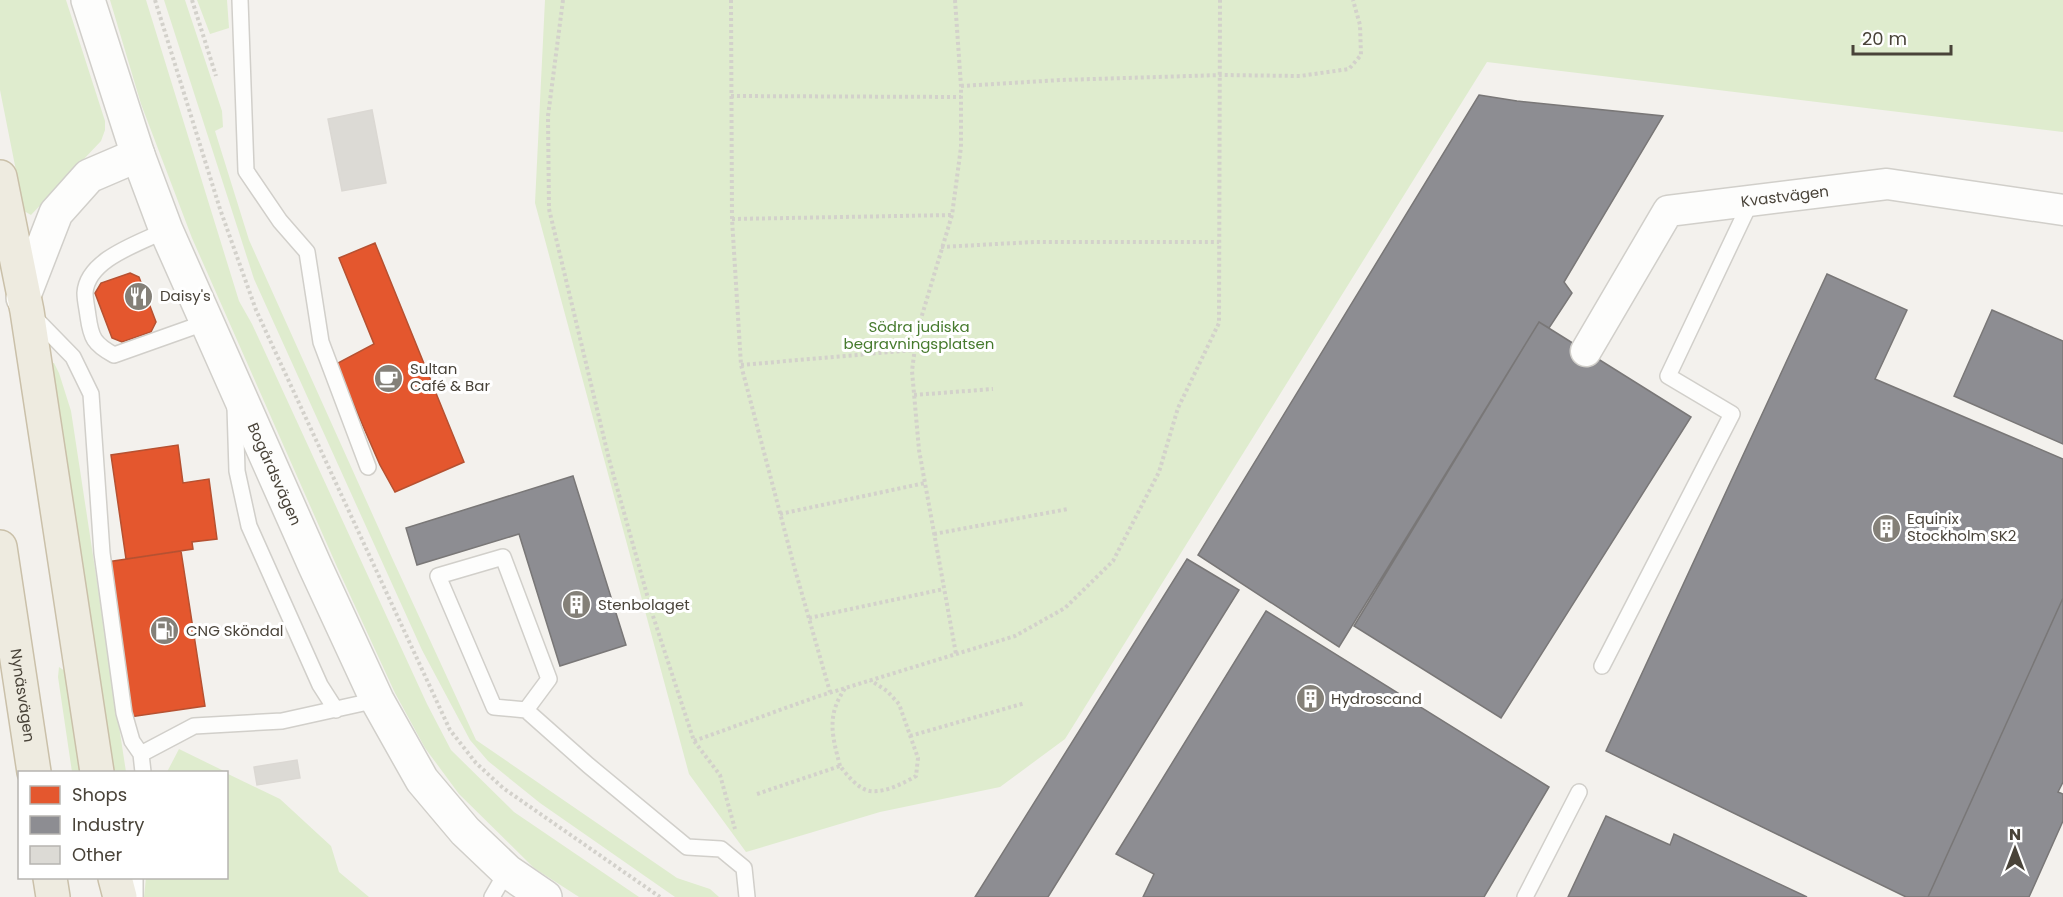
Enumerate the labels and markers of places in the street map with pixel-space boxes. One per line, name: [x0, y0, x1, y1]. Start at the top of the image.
restaurant icon: Daisy's: [123, 280, 155, 312]
place label: Daisy's: [160, 285, 211, 306]
place label: Sultan Café & Bar: [410, 358, 490, 396]
cafe icon: Sultan Café & Bar: [373, 362, 405, 394]
place label: Equinix Stockholm SK2: [1907, 508, 2016, 546]
building icon: Equinix Stockholm SK2: [1870, 512, 1902, 544]
building icon: Stenbolaget: [561, 589, 593, 621]
place label: Stenbolaget: [598, 594, 690, 615]
fuel station icon: CNG Sköndal: [149, 615, 181, 647]
place label: CNG Sköndal: [186, 620, 284, 641]
building icon: Hydroscand: [1294, 683, 1326, 715]
place label: Hydroscand: [1331, 688, 1422, 709]

